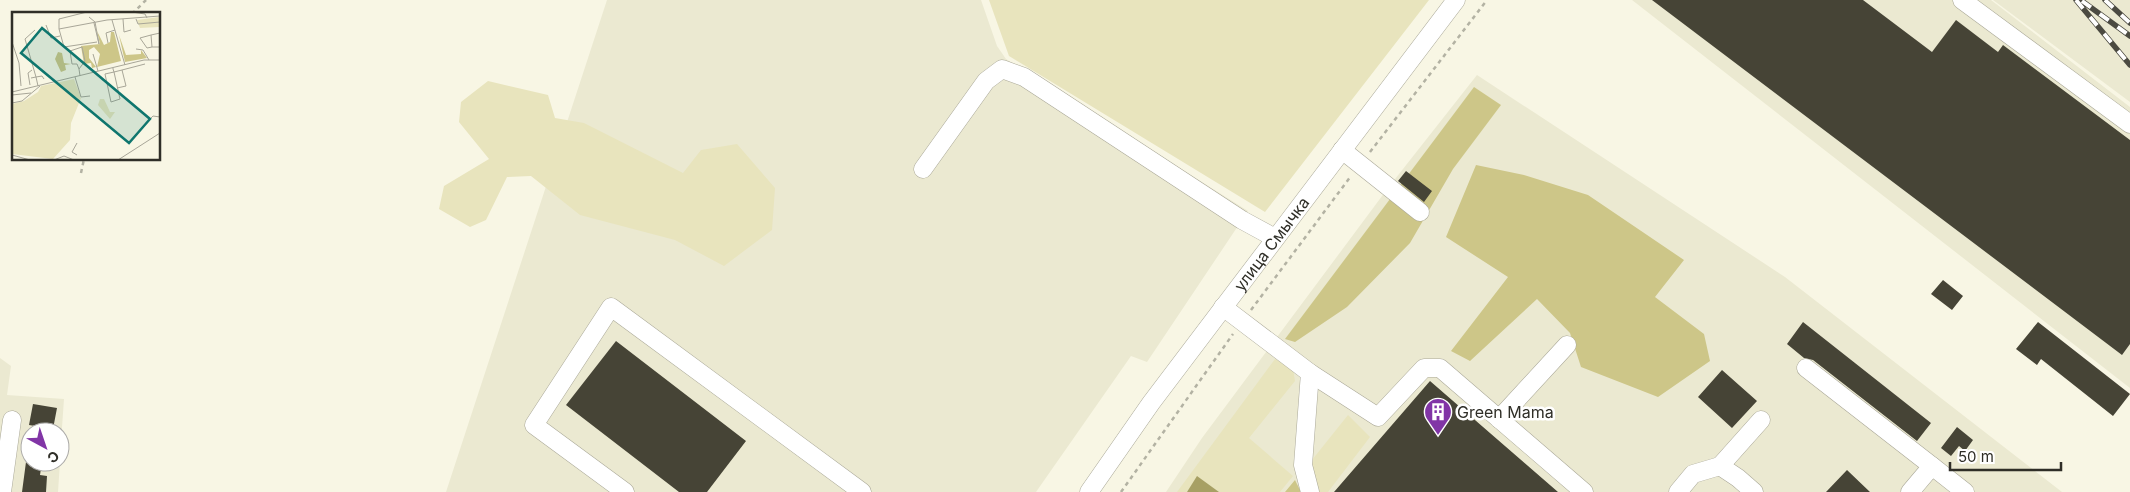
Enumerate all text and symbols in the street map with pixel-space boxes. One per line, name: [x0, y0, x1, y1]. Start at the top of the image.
inset map: [12, 12, 160, 160]
street label: улица Смычка: [1229, 193, 1313, 295]
building icon: Green Mama: [1423, 397, 1453, 436]
place label: Green Mama: [1457, 402, 1554, 422]
north arrow: [20, 422, 70, 472]
scale bar: [1950, 440, 2061, 472]
text: 50 m: [1958, 447, 1994, 466]
text: С: [44, 448, 63, 467]

